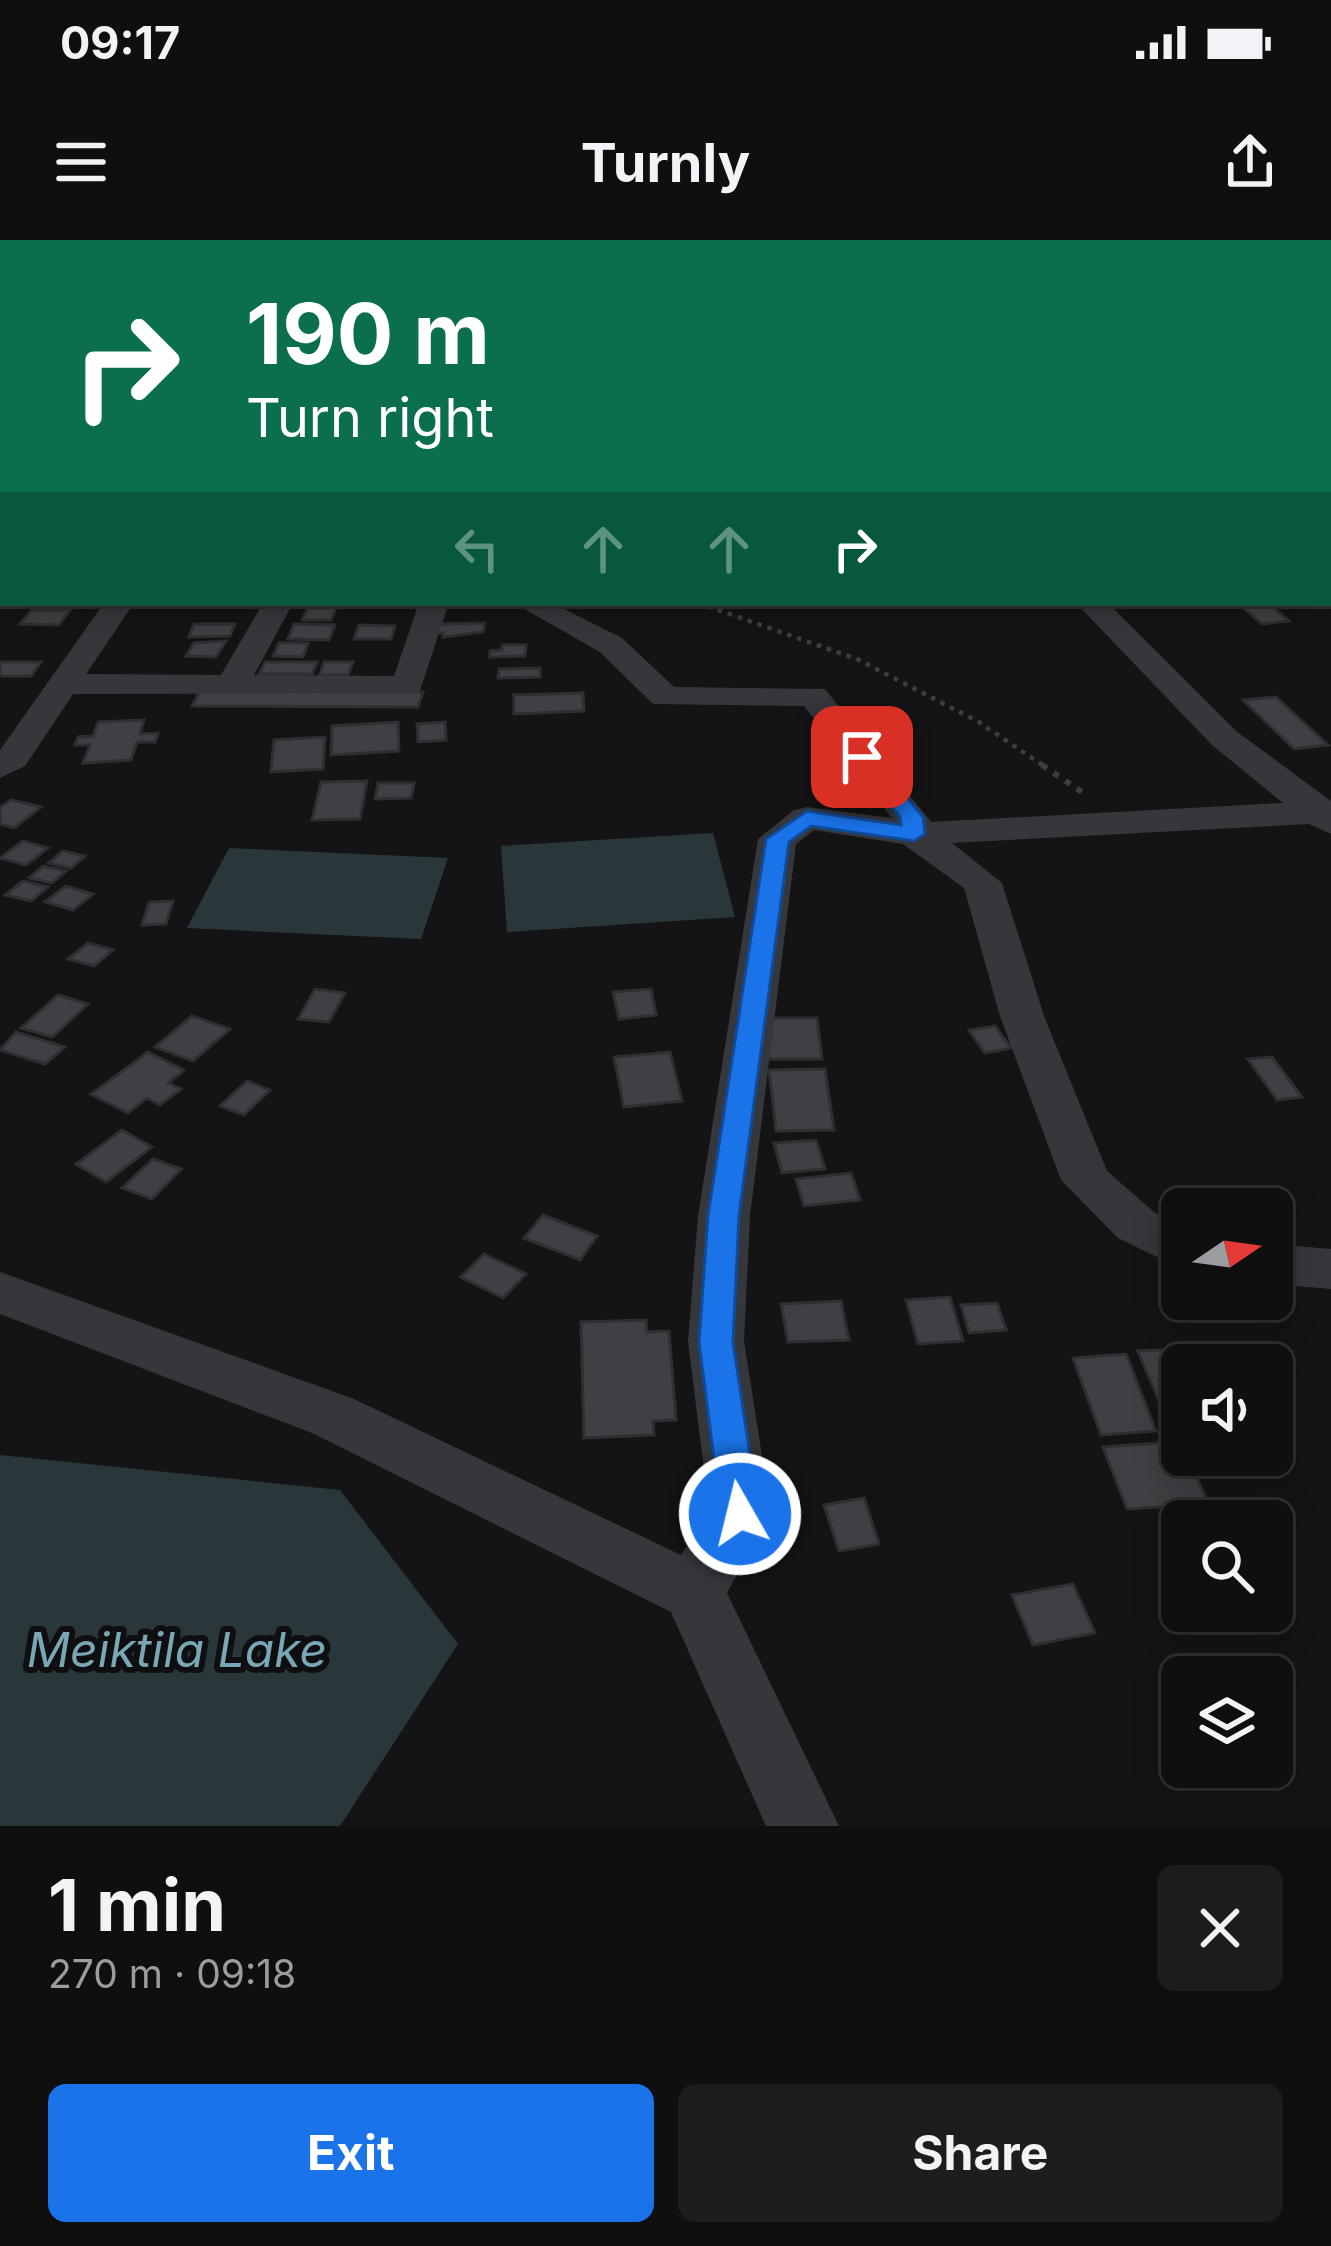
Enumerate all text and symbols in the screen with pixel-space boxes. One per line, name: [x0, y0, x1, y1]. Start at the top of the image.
text: 09:17: [60, 15, 180, 70]
icon: menu: [48, 129, 114, 195]
icon: share: [1217, 129, 1283, 195]
text: Turnly: [581, 130, 750, 195]
text: 190 m: [246, 283, 490, 384]
icon: right: [48, 288, 204, 444]
text: Turn right: [246, 385, 494, 450]
icon: left: [444, 516, 510, 582]
icon: ahead: [570, 516, 636, 582]
icon: ahead: [696, 516, 762, 582]
icon: right: [822, 516, 888, 582]
pin: [811, 706, 913, 808]
icon: arrive: [829, 724, 895, 790]
north arrow: [1161, 1188, 1293, 1320]
map controls: [1161, 1188, 1293, 1788]
button: sound: [1161, 1344, 1293, 1476]
position arrow: [677, 1451, 803, 1577]
button: search: [1161, 1500, 1293, 1632]
water label: Meiktila Lake: [27, 1620, 327, 1679]
button: layers: [1161, 1656, 1293, 1788]
text: 1 min: [48, 1861, 226, 1948]
button: close: [1157, 1865, 1283, 1991]
text: 270 m · 09:18: [48, 1950, 296, 1997]
button: Exit: [48, 2084, 654, 2222]
button: Share: [678, 2084, 1283, 2222]

